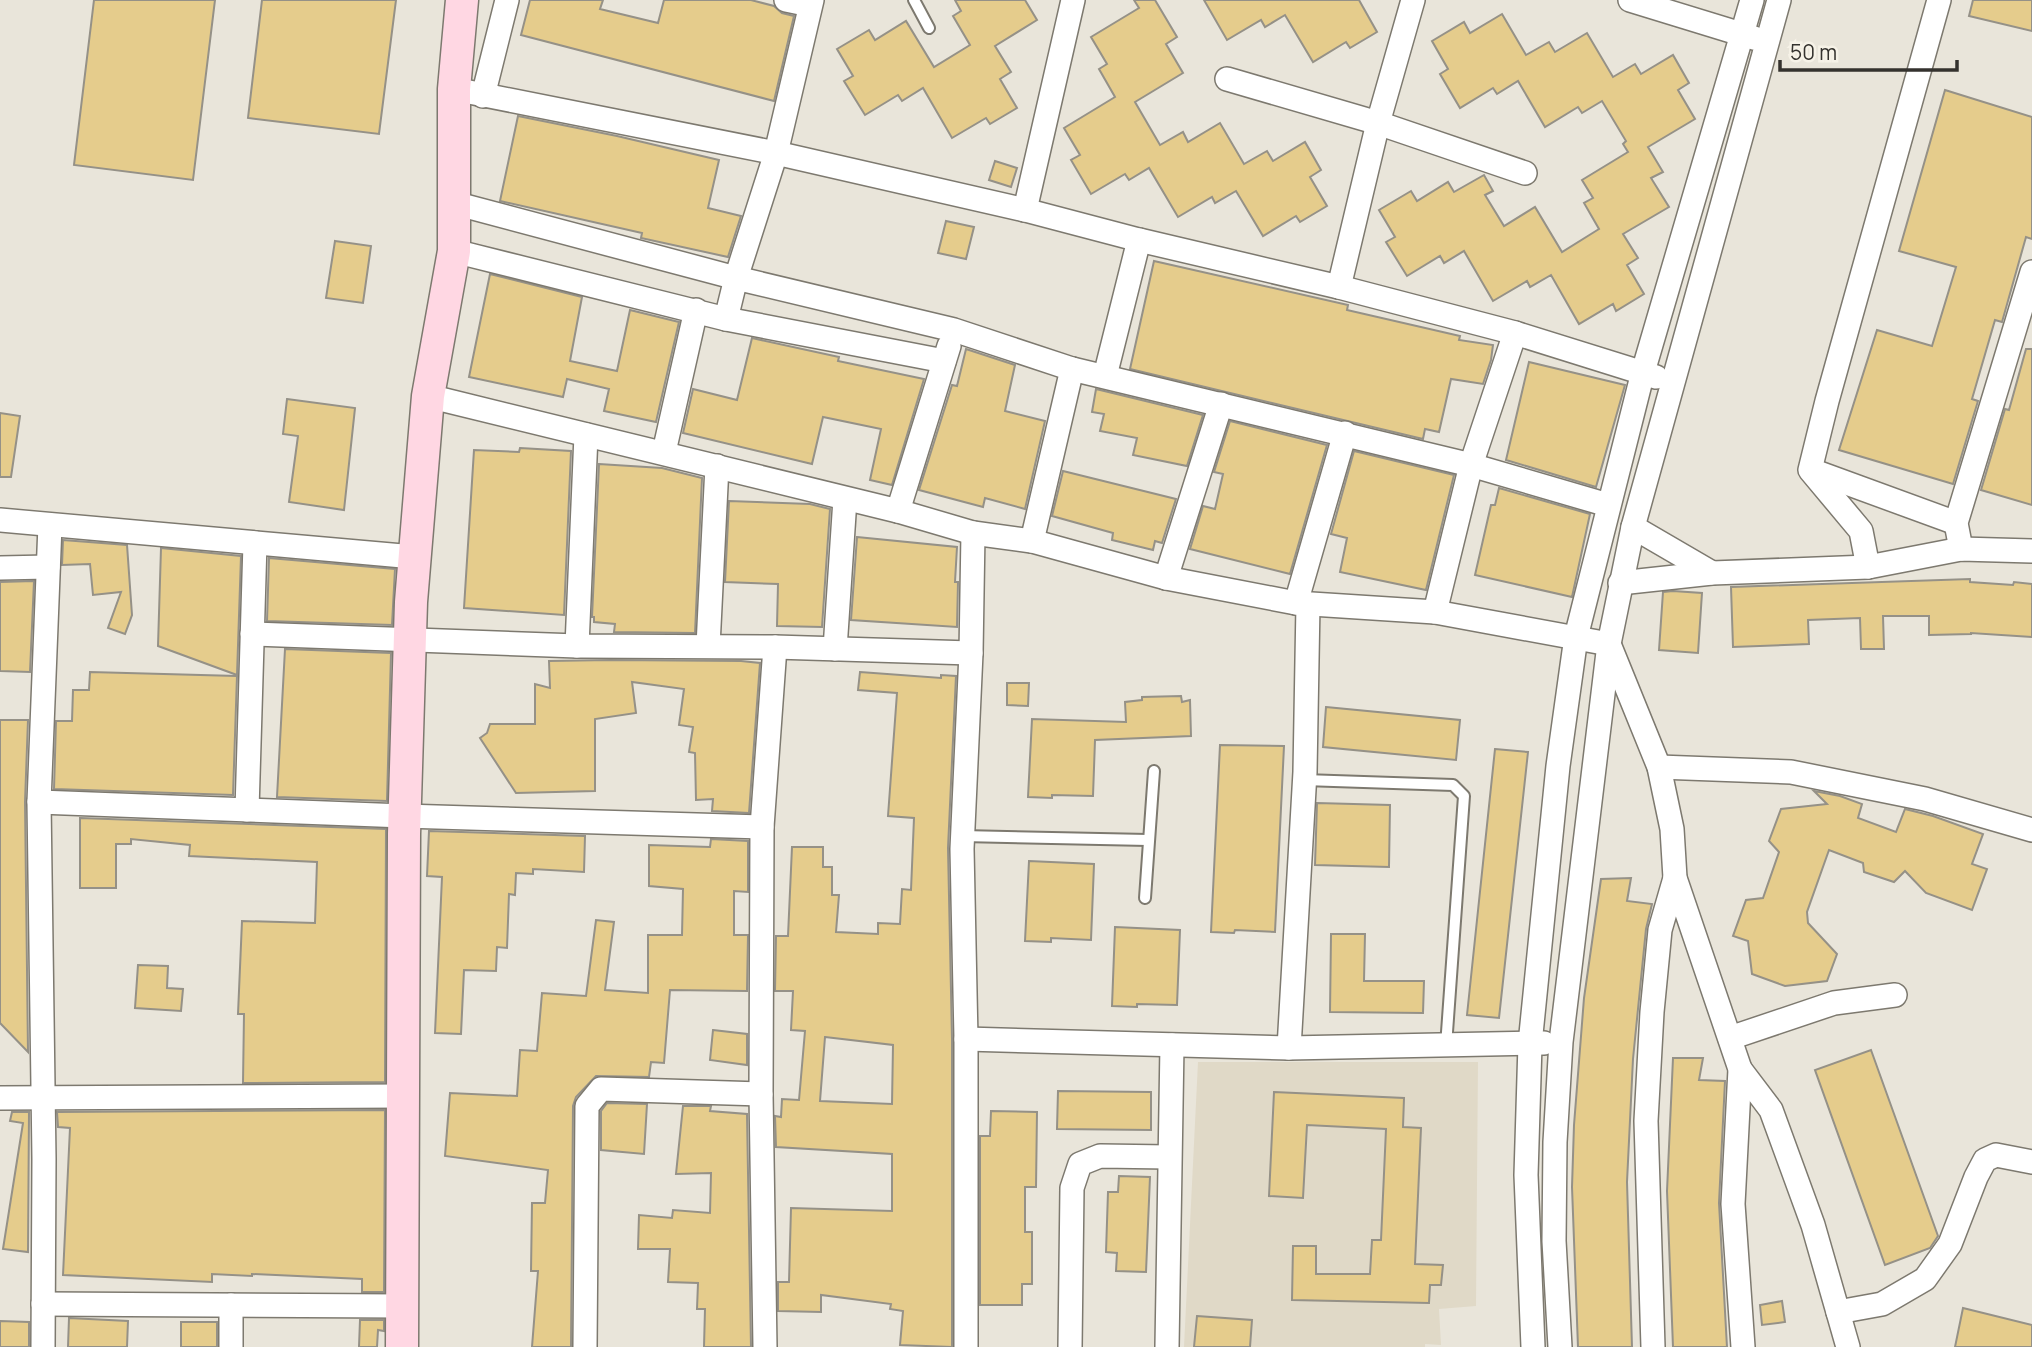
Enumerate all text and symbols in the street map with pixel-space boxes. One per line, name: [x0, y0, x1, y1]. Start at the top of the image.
scale bar: [1780, 28, 1957, 72]
text: 50 m: [1790, 38, 1837, 66]

